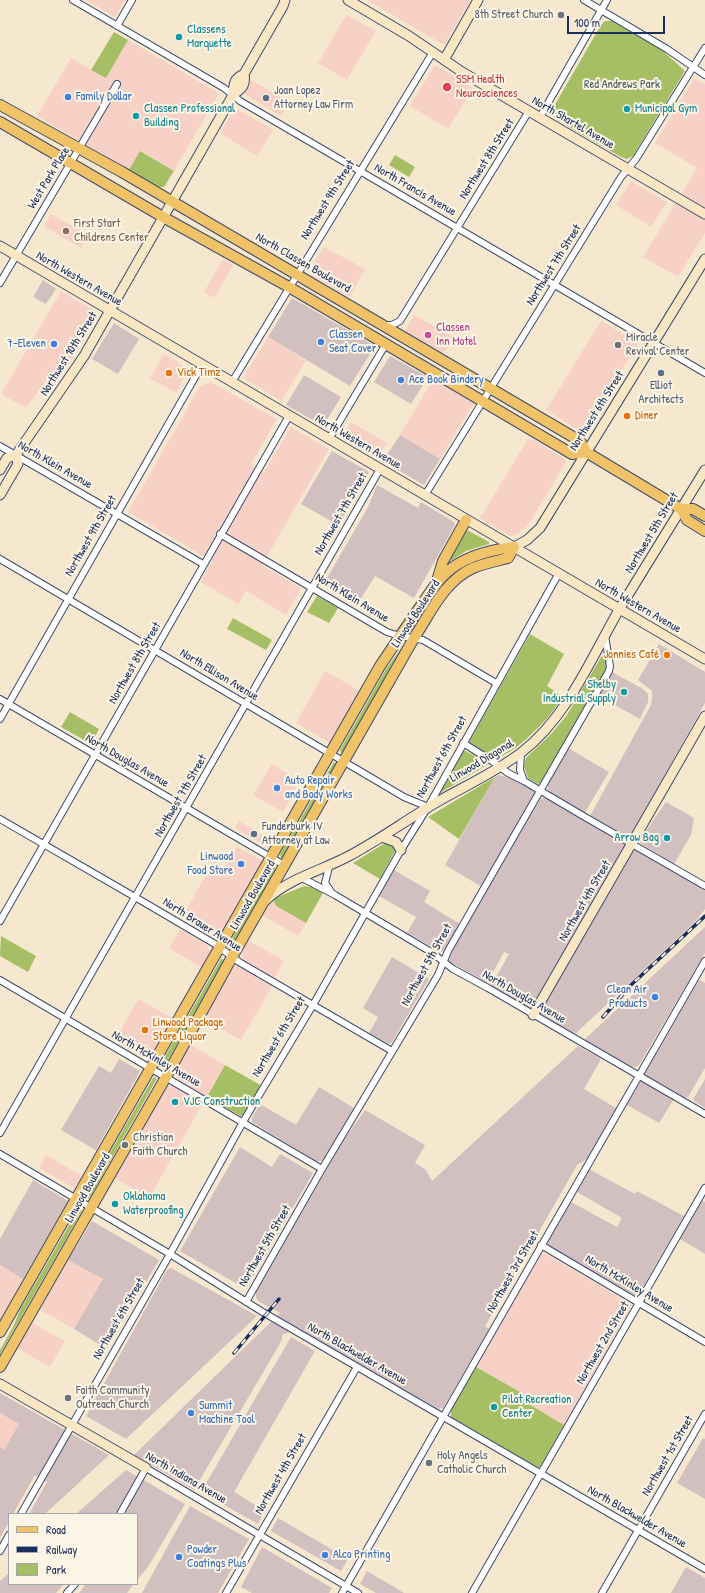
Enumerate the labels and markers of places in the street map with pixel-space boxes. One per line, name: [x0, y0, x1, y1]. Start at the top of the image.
place label: 8th Street Church: [474, 8, 553, 22]
marker: 8th Street Church: [556, 10, 566, 20]
place label: Classens Marquette: [187, 23, 232, 51]
marker: Classens Marquette: [174, 32, 184, 42]
place label: SSM Health Neurosciences: [456, 73, 518, 101]
marker: SSM Health Neurosciences: [441, 81, 453, 93]
place label: Joan Lopez Attorney Law Firm: [274, 84, 353, 112]
place label: Family Dollar: [76, 90, 132, 104]
marker: Family Dollar: [63, 92, 73, 102]
marker: Joan Lopez Attorney Law Firm: [261, 93, 271, 103]
place label: Classen Professional Building: [144, 102, 235, 130]
place label: Municipal Gym: [635, 102, 697, 116]
marker: Municipal Gym: [622, 104, 632, 114]
marker: Classen Professional Building: [131, 111, 141, 121]
place label: First Start Childrens Center: [74, 217, 149, 245]
marker: First Start Childrens Center: [61, 226, 71, 236]
place label: Classen Inn Motel: [436, 321, 476, 349]
place label: Classen Seat Cover: [329, 328, 376, 356]
marker: Classen Inn Motel: [423, 330, 433, 340]
place label: Miracle Revival Center: [626, 331, 689, 359]
place label: 7-Eleven: [7, 337, 46, 351]
marker: Classen Seat Cover: [316, 337, 326, 347]
marker: 7-Eleven: [49, 339, 59, 349]
marker: Miracle Revival Center: [613, 340, 623, 350]
place label: Vick Timz: [177, 366, 220, 380]
marker: Vick Timz: [164, 368, 174, 378]
marker: Elliot Architects: [656, 368, 666, 378]
place label: Ace Book Bindery: [409, 373, 484, 387]
marker: Ace Book Bindery: [396, 375, 406, 385]
place label: Elliot Architects: [638, 379, 684, 407]
place label: Diner: [635, 409, 658, 423]
marker: Diner: [622, 411, 632, 421]
place label: Jonnies Café: [604, 648, 659, 662]
marker: Jonnies Café: [662, 650, 672, 660]
place label: Shelby Industrial Supply: [543, 678, 616, 706]
marker: Shelby Industrial Supply: [619, 687, 629, 697]
place label: Auto Repair and Body Works: [285, 774, 352, 802]
marker: Auto Repair and Body Works: [272, 783, 282, 793]
place label: Funderburk IV Attorney at Law: [262, 820, 330, 848]
marker: Funderburk IV Attorney at Law: [249, 829, 259, 839]
place label: Arrow Bag: [615, 831, 659, 845]
marker: Arrow Bag: [662, 833, 672, 843]
place label: Linwood Food Store: [188, 850, 233, 878]
marker: Linwood Food Store: [236, 859, 246, 869]
place label: Clean Air Products: [606, 983, 647, 1011]
marker: Clean Air Products: [650, 992, 660, 1002]
place label: Linwood Package Store Liquor: [153, 1016, 223, 1044]
marker: Linwood Package Store Liquor: [140, 1025, 150, 1035]
place label: VJC Construction: [183, 1095, 260, 1109]
marker: VJC Construction: [170, 1097, 180, 1107]
place label: Christian Faith Church: [133, 1131, 188, 1159]
marker: Christian Faith Church: [120, 1140, 130, 1150]
place label: Oklahoma Waterproofing: [123, 1190, 184, 1218]
marker: Oklahoma Waterproofing: [110, 1199, 120, 1209]
place label: Faith Community Outreach Church: [76, 1384, 150, 1412]
marker: Faith Community Outreach Church: [63, 1393, 73, 1403]
place label: Pilot Recreation Center: [502, 1393, 571, 1421]
place label: Summit Machine Tool: [199, 1399, 255, 1427]
marker: Pilot Recreation Center: [489, 1402, 499, 1412]
marker: Summit Machine Tool: [186, 1408, 196, 1418]
place label: Holy Angels Catholic Church: [437, 1449, 506, 1477]
marker: Holy Angels Catholic Church: [424, 1458, 434, 1468]
place label: Powder Coatings Plus: [187, 1543, 246, 1571]
place label: Alco Printing: [333, 1548, 390, 1562]
marker: Alco Printing: [320, 1550, 330, 1560]
marker: Powder Coatings Plus: [174, 1552, 184, 1562]

